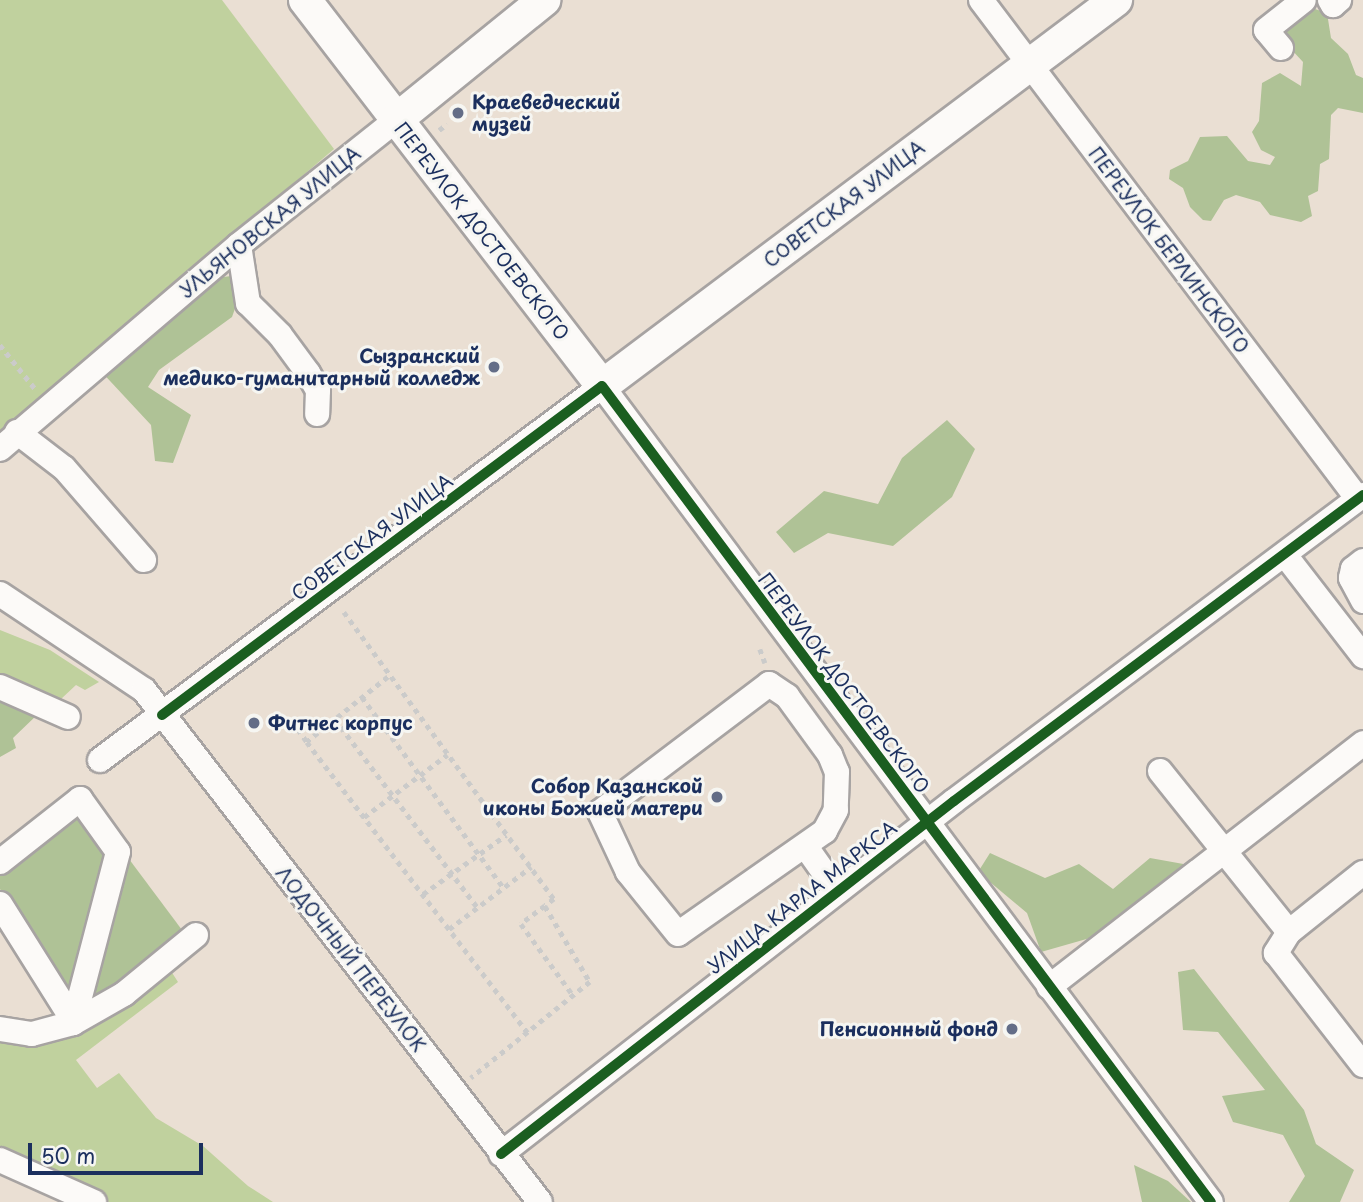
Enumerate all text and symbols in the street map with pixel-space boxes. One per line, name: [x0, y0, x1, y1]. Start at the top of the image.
place label: Краеведческий музей: [472, 91, 620, 135]
marker: Краеведческий музей: [450, 105, 466, 121]
street label: ПЕРЕУЛОК ДОСТОЕВСКОГО: [390, 117, 574, 345]
street label: СОВЕТСКАЯ УЛИЦА: [759, 136, 929, 272]
street label: УЛЬЯНОВСКАЯ УЛИЦА: [175, 142, 365, 302]
street label: ПЕРЕУЛОК БЕРЛИНСКОГО: [1084, 142, 1254, 358]
place label: Сызранский медико-гуманитарный колледж: [163, 345, 480, 389]
marker: Сызранский медико-гуманитарный колледж: [486, 359, 502, 375]
street label: СОВЕТСКАЯ УЛИЦА: [287, 469, 457, 605]
street label: ПЕРЕУЛОК ДОСТОЕВСКОГО: [753, 568, 935, 798]
place label: Фитнес корпус: [268, 712, 414, 734]
marker: Фитнес корпус: [246, 715, 262, 731]
place label: Собор Казанской иконы Божией матери: [480, 775, 703, 819]
marker: Собор Казанской иконы Божией матери: [709, 789, 725, 805]
street label: УЛИЦА КАРЛА МАРКСА: [702, 816, 902, 978]
street label: ЛОДОЧНЫЙ ПЕРЕУЛОК: [271, 862, 431, 1056]
place label: Пенсионный фонд: [820, 1018, 998, 1040]
marker: Пенсионный фонд: [1004, 1021, 1020, 1037]
scale bar: [32, 1128, 206, 1172]
text: 50 m: [41, 1139, 95, 1171]

